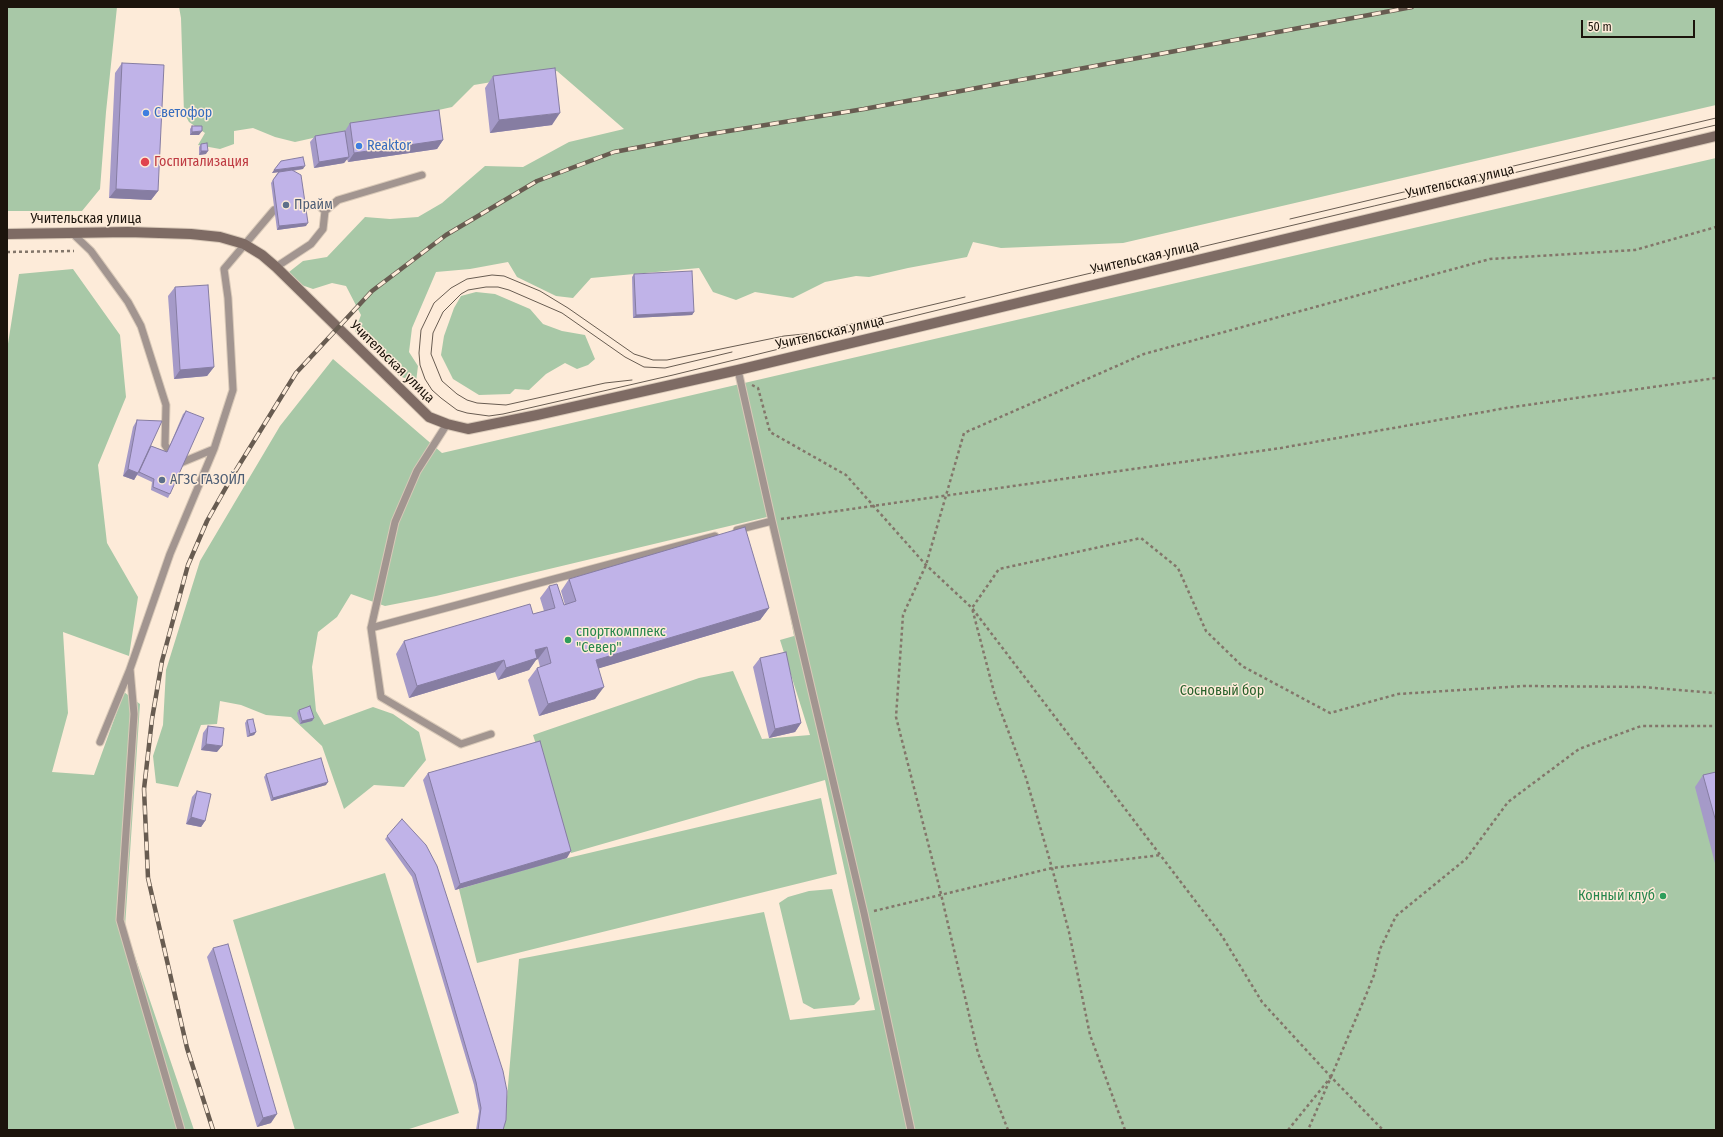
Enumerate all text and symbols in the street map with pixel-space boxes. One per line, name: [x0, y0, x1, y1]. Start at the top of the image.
scale bar: [1583, 12, 1697, 38]
text: 50 m: [1588, 20, 1612, 34]
place label: Светофор: [154, 105, 212, 121]
marker: Светофор: [141, 108, 151, 118]
place label: Reaktor: [367, 138, 411, 154]
marker: Reaktor: [354, 141, 364, 151]
place label: Госпитализация: [154, 154, 249, 170]
marker: Госпитализация: [139, 156, 151, 168]
street label: Учительская улица: [1404, 161, 1516, 203]
place label: Прайм: [294, 197, 333, 213]
marker: Прайм: [281, 200, 291, 210]
street label: Учительская улица: [30, 211, 142, 227]
street label: Учительская улица: [1089, 237, 1201, 279]
street label: Учительская улица: [774, 312, 886, 354]
street label: Учительская улица: [346, 317, 438, 407]
place label: АГЗС ГАЗОЙЛ: [170, 472, 245, 488]
marker: АГЗС ГАЗОЙЛ: [157, 475, 167, 485]
place label: спорткомплекс "Север": [576, 624, 666, 656]
marker: спорткомплекс "Север": [563, 635, 573, 645]
park label: Сосновый бор: [1180, 683, 1264, 699]
place label: Конный клуб: [1578, 888, 1655, 904]
marker: Конный клуб: [1658, 891, 1668, 901]

